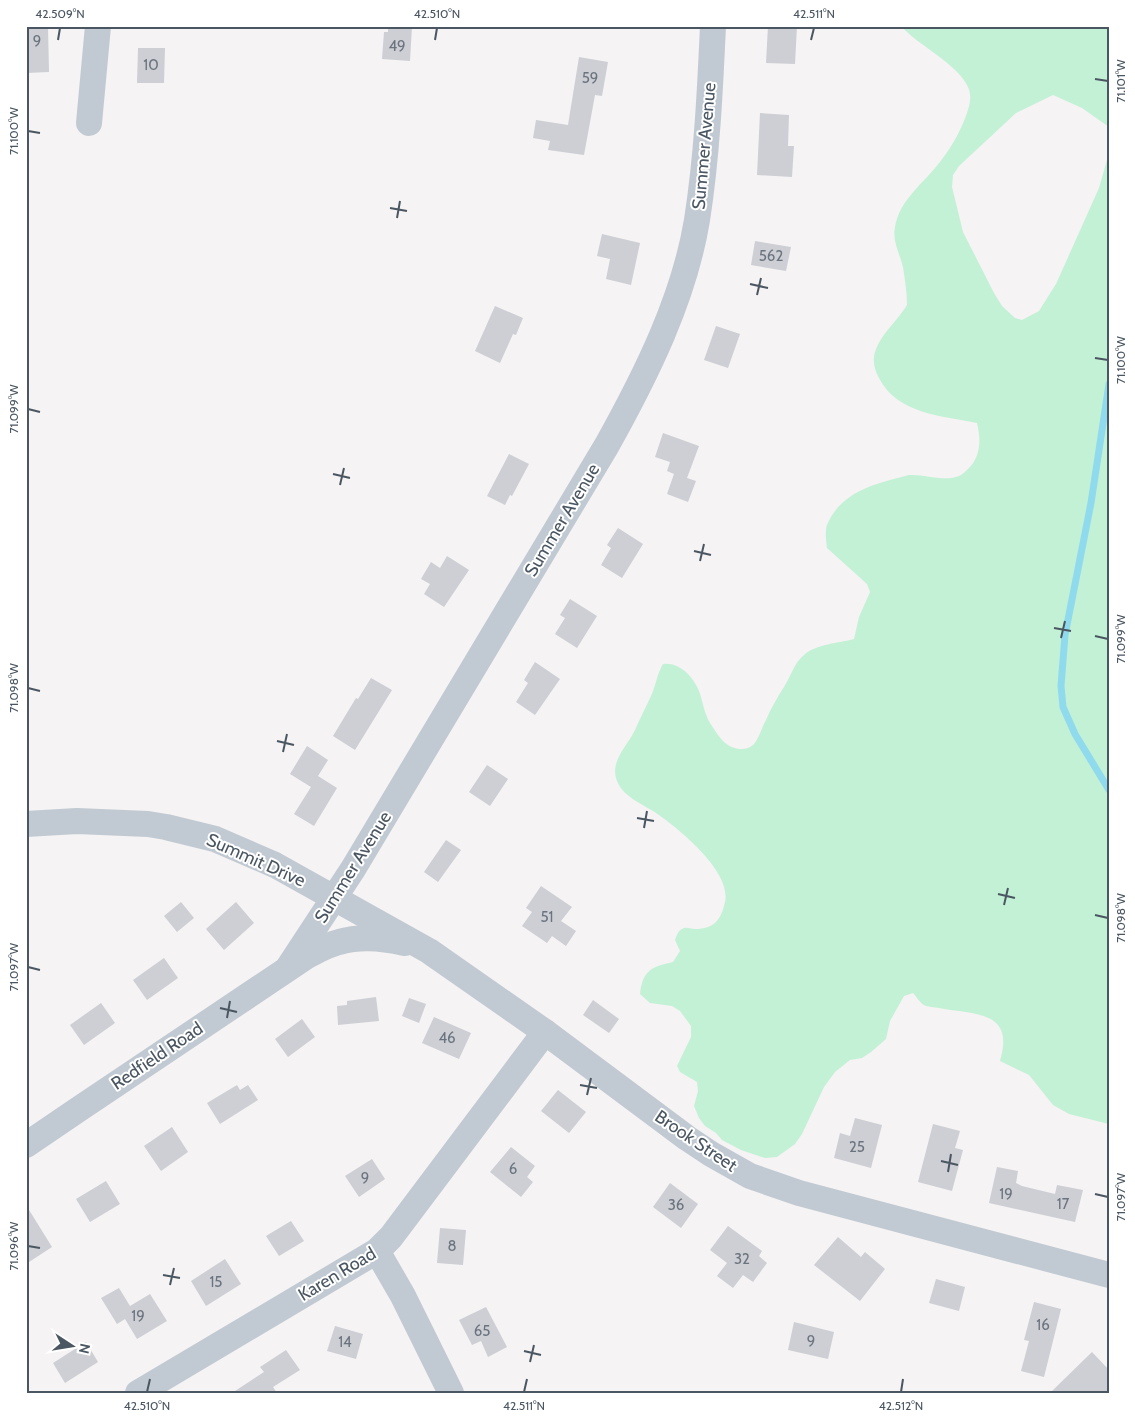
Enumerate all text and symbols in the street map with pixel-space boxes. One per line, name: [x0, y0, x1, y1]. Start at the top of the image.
text: 42.509°N: [35, 6, 85, 21]
text: 42.510°N: [414, 6, 460, 21]
text: 42.511°N: [793, 6, 835, 21]
house number: 9: [33, 32, 41, 50]
house number: 49: [388, 37, 406, 55]
house number: 10: [143, 56, 159, 74]
text: 71.101°W: [1113, 59, 1128, 103]
house number: 59: [582, 69, 598, 87]
street label: Summer Avenue: [687, 82, 721, 210]
text: 71.100°W: [6, 106, 21, 155]
house number: 562: [759, 247, 783, 265]
text: 71.100°W: [1113, 335, 1128, 384]
text: 71.099°W: [6, 384, 21, 434]
street label: Summer Avenue: [520, 460, 604, 580]
text: 71.099°W: [1113, 614, 1128, 664]
text: 71.098°W: [6, 663, 21, 713]
street label: Summer Avenue: [310, 807, 396, 927]
street label: Summit Drive: [203, 828, 309, 892]
text: 71.098°W: [1113, 893, 1128, 943]
house number: 51: [540, 908, 554, 926]
text: 71.097°W: [6, 942, 21, 991]
street label: Redfield Road: [107, 1017, 207, 1095]
house number: 46: [438, 1029, 456, 1047]
street label: Brook Street: [651, 1106, 741, 1176]
house number: 25: [849, 1138, 865, 1156]
house number: 6: [509, 1160, 517, 1178]
house number: 9: [361, 1169, 369, 1187]
text: 71.097°W: [1113, 1172, 1128, 1221]
house number: 19: [999, 1185, 1013, 1203]
house number: 17: [1057, 1195, 1070, 1213]
house number: 36: [668, 1196, 684, 1214]
text: 71.096°W: [6, 1221, 21, 1270]
house number: 8: [447, 1237, 457, 1255]
street label: Karen Road: [294, 1242, 380, 1306]
house number: 32: [734, 1250, 750, 1268]
house number: 15: [209, 1273, 223, 1291]
house number: 19: [131, 1307, 145, 1325]
house number: 16: [1036, 1316, 1050, 1334]
north arrow: [48, 1322, 98, 1372]
house number: 65: [474, 1322, 490, 1340]
house number: 9: [807, 1332, 815, 1350]
house number: 14: [338, 1333, 352, 1351]
text: N: [75, 1342, 95, 1355]
text: 42.510°N: [124, 1398, 170, 1413]
text: 42.511°N: [503, 1398, 545, 1413]
text: 42.512°N: [879, 1398, 923, 1413]

